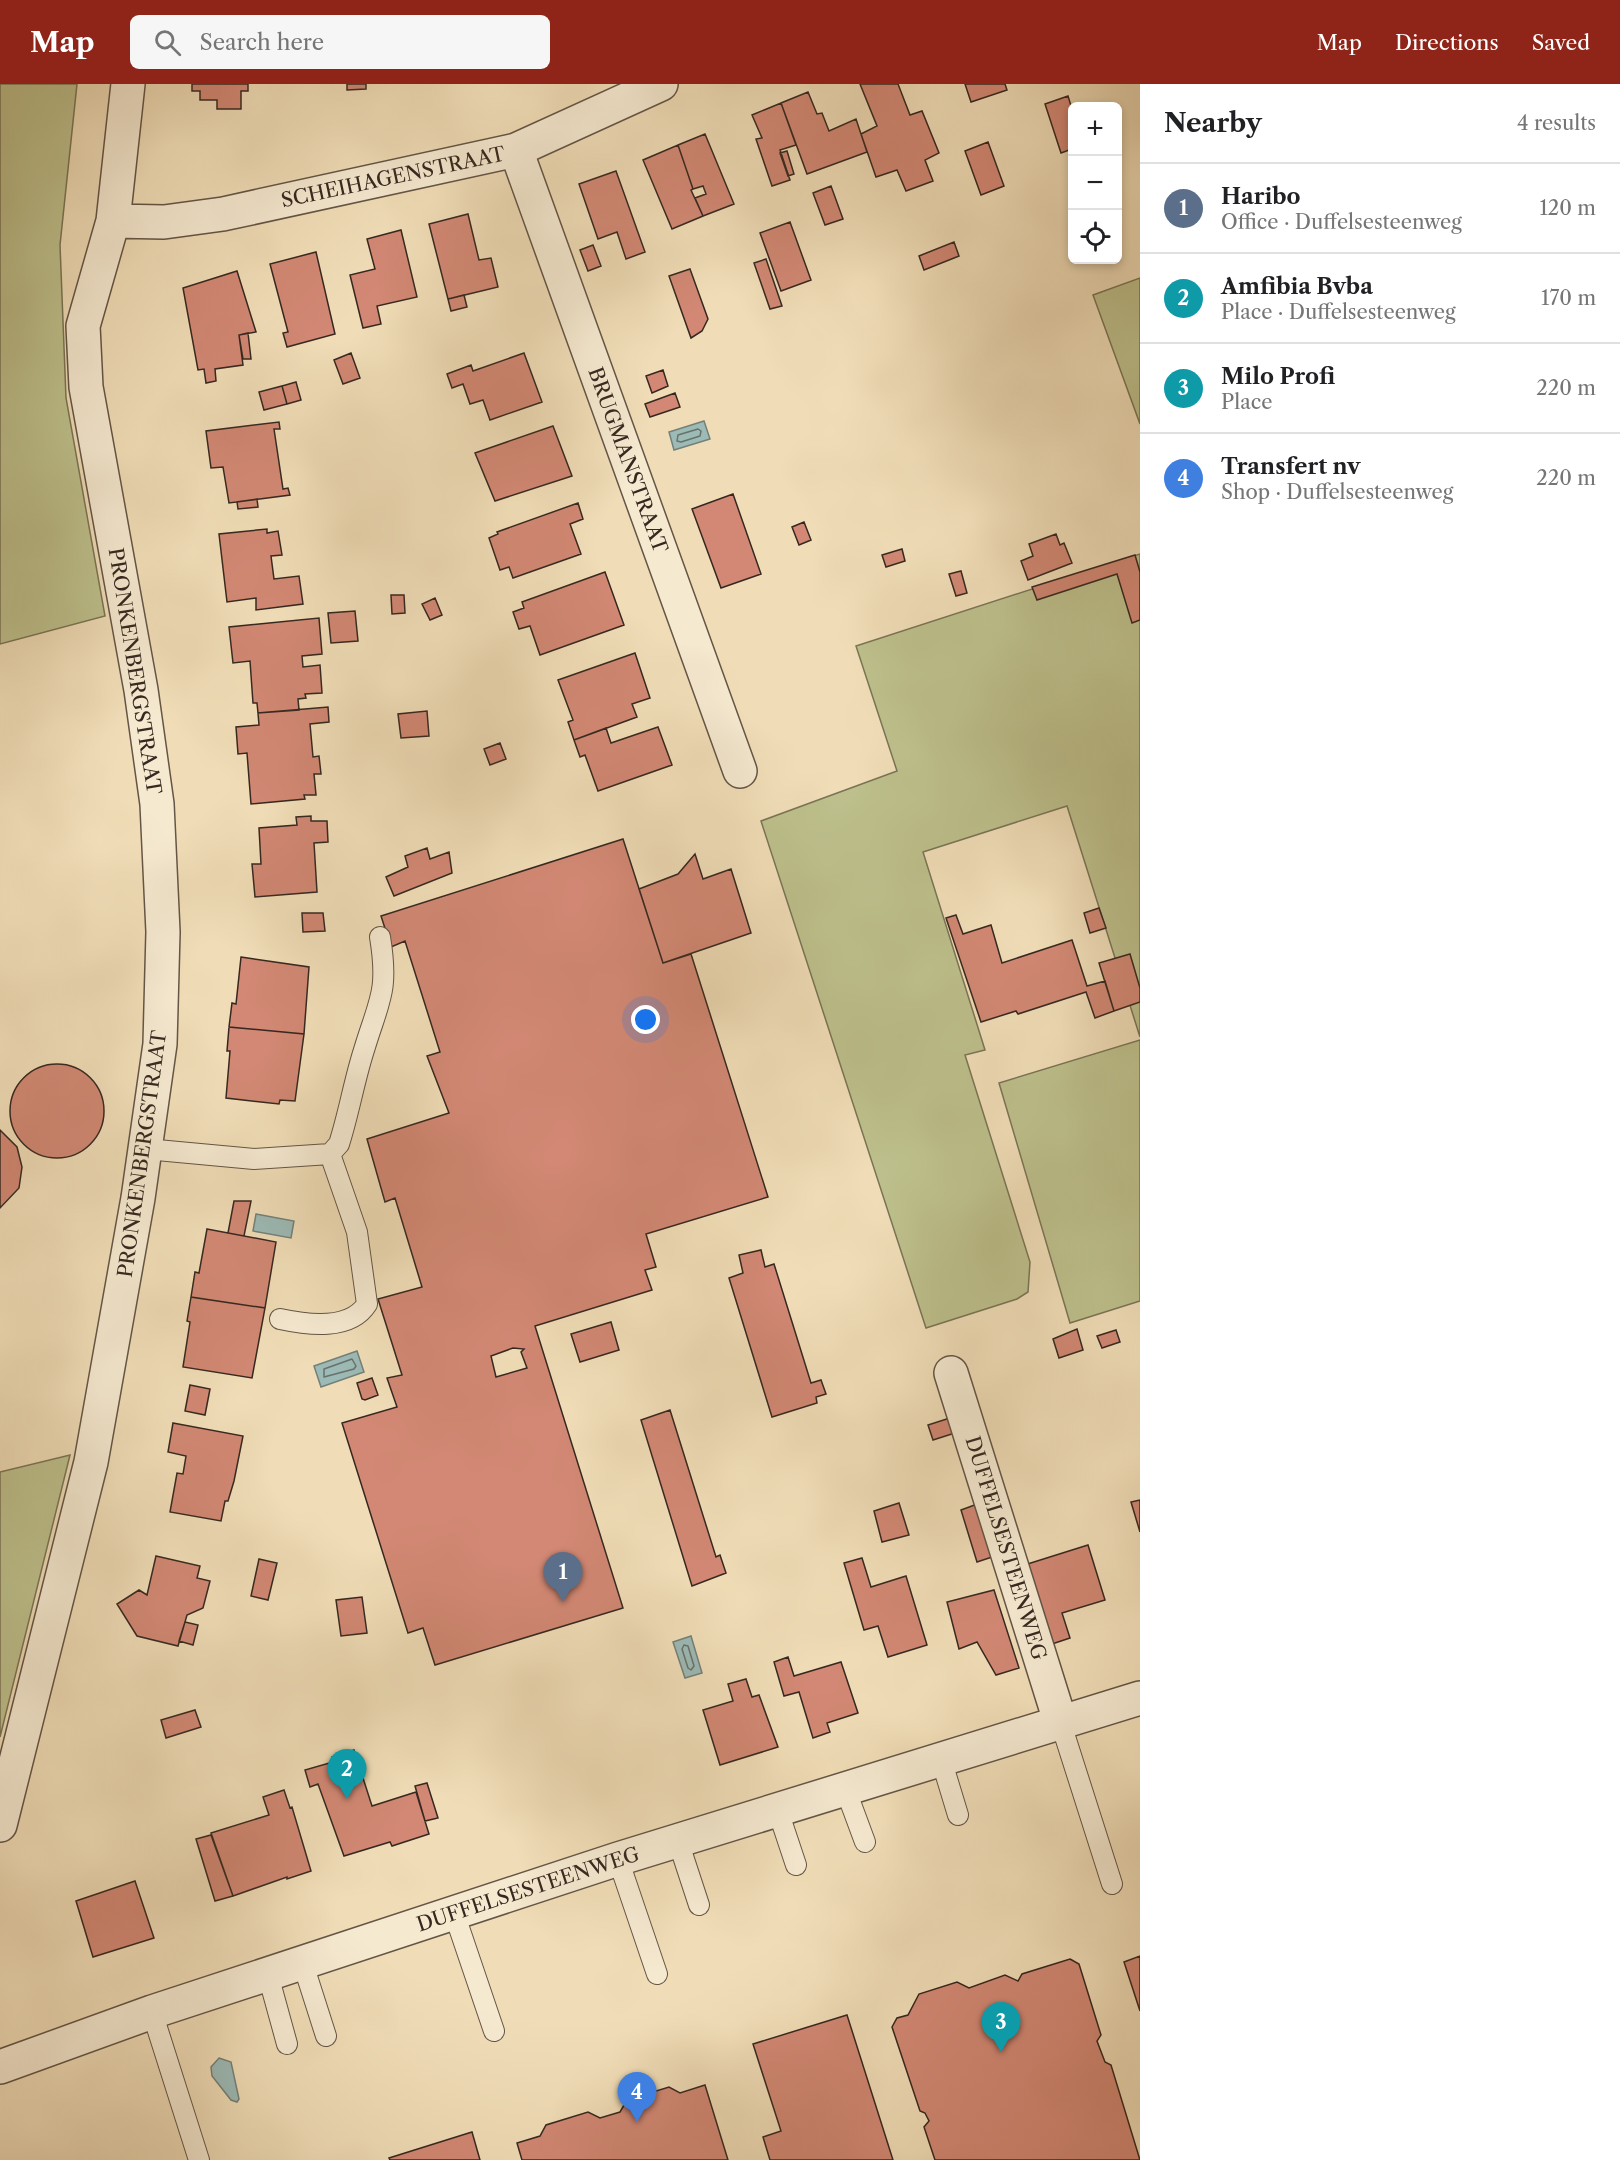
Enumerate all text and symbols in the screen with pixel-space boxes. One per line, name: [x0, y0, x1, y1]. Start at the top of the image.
search box: [130, 15, 550, 69]
text: Map: [30, 25, 94, 59]
icon: search: [151, 26, 184, 59]
text: Search here: [199, 29, 324, 56]
text: Map: [1317, 30, 1362, 55]
text: Directions: [1395, 30, 1499, 55]
text: Saved: [1532, 30, 1590, 55]
map controls: [1068, 102, 1122, 264]
button: +: [1068, 102, 1122, 156]
text: Nearby: [1164, 107, 1262, 139]
text: 4 results: [1517, 111, 1596, 135]
street label: SCHEIHAGENSTRAAT: [279, 142, 507, 212]
button: −: [1068, 156, 1122, 210]
text: Haribo: [1221, 183, 1301, 210]
text: 1: [1179, 196, 1188, 220]
text: 120 m: [1539, 196, 1596, 220]
button: locate: [1068, 210, 1122, 264]
text: Office · Duffelsesteenweg: [1221, 210, 1462, 234]
text: Amfibia Bvba: [1221, 273, 1373, 300]
text: 2: [1178, 286, 1189, 310]
text: 170 m: [1541, 286, 1596, 310]
text: Place · Duffelsesteenweg: [1221, 300, 1456, 324]
text: Milo Profi: [1221, 363, 1335, 390]
street label: BRUGMANSTRAAT: [583, 364, 673, 556]
text: 3: [1178, 376, 1189, 400]
text: 220 m: [1536, 376, 1596, 400]
text: Place: [1221, 390, 1272, 414]
text: Transfert nv: [1221, 453, 1361, 480]
text: 4: [1178, 466, 1189, 490]
text: 220 m: [1536, 466, 1596, 490]
text: Shop · Duffelsesteenweg: [1221, 480, 1453, 504]
street label: PRONKENBERGSTRAAT: [104, 546, 166, 796]
your location: [631, 1005, 660, 1034]
street label: PRONKENBERGSTRAAT: [113, 1029, 171, 1279]
street label: DUFFELSESTEENWEG: [960, 1433, 1052, 1663]
pin: 1: [544, 1552, 582, 1602]
pin: 2: [328, 1750, 366, 1799]
street label: DUFFELSESTEENWEG: [414, 1842, 642, 1936]
pin: 3: [982, 2002, 1020, 2052]
pin: 4: [618, 2072, 656, 2122]

